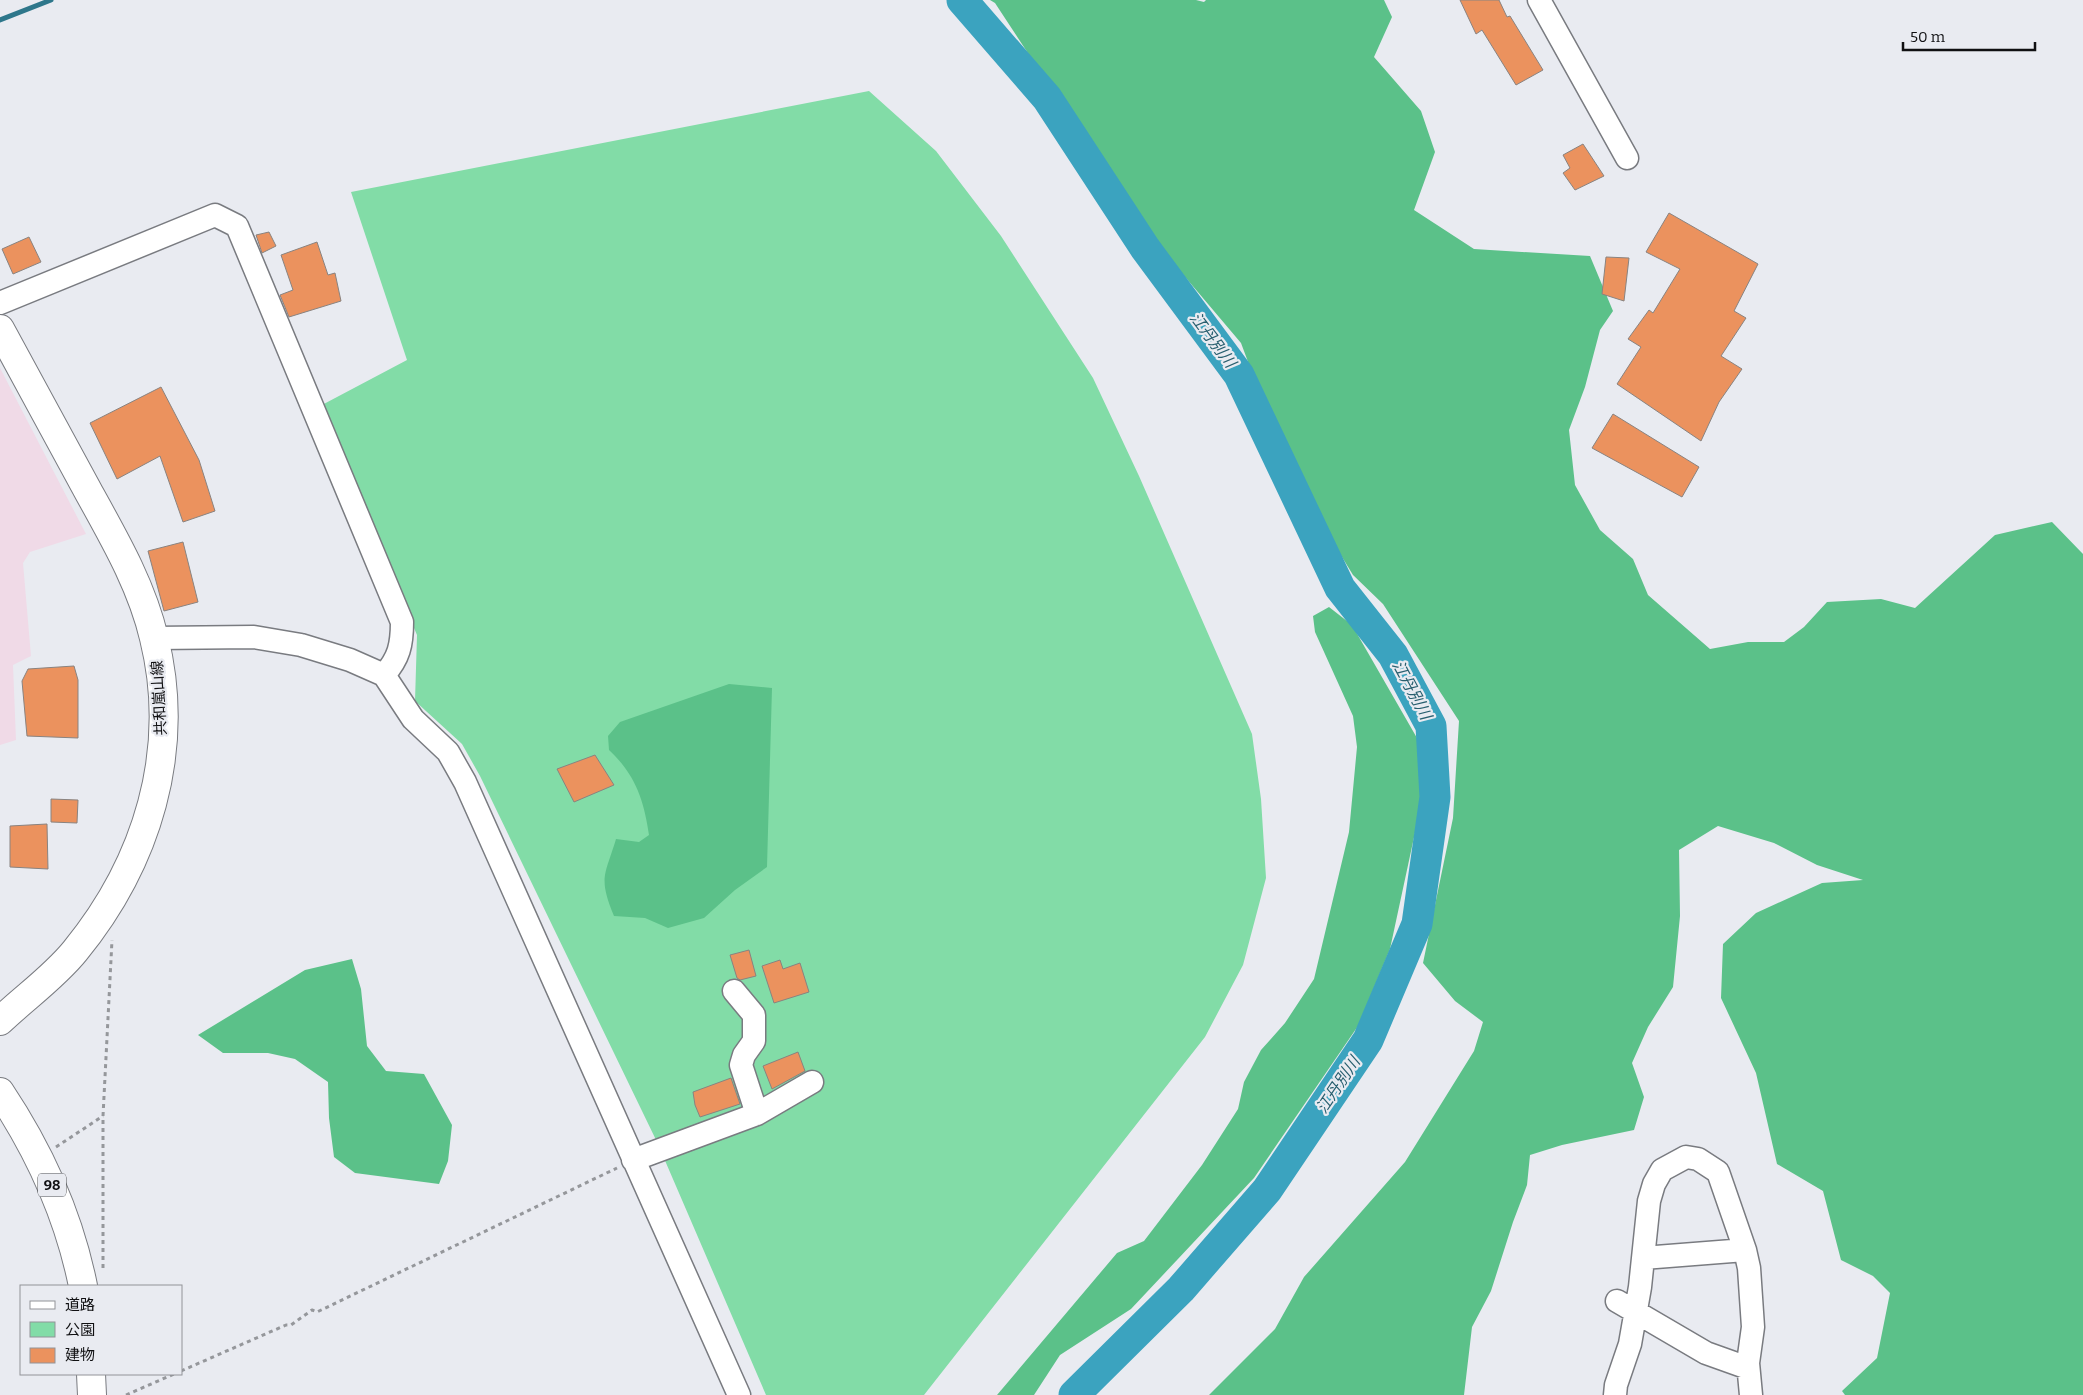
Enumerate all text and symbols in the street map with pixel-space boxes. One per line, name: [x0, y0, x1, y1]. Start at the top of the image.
scale bar: [1903, 20, 2036, 52]
text: 50 m: [1910, 28, 1946, 46]
water label: 江丹別川: [1186, 309, 1241, 373]
water label: 江丹別川: [1389, 657, 1436, 724]
street label: 共和嵐山線: [148, 660, 170, 736]
water label: 江丹別川: [1312, 1052, 1365, 1117]
road number: 98: [38, 1174, 66, 1196]
legend: [20, 1285, 182, 1375]
text: 道路: [65, 1296, 95, 1314]
text: 公園: [65, 1321, 95, 1339]
text: 建物: [65, 1346, 95, 1364]

